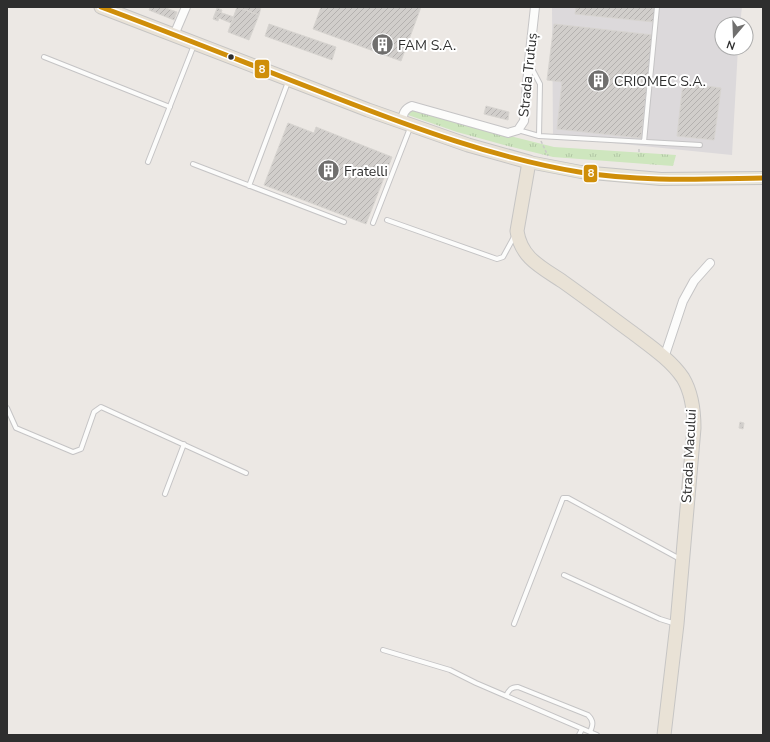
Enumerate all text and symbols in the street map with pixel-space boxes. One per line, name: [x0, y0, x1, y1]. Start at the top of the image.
north arrow: [714, 16, 754, 56]
building icon: FAM S.A.: [369, 32, 395, 58]
street label: Strada Trutuș: [514, 32, 542, 118]
place label: FAM S.A.: [398, 36, 456, 55]
text: N: [725, 37, 737, 53]
unlabelled marker: [226, 52, 236, 62]
line badge: 8: [254, 59, 270, 79]
text: 8: [259, 62, 266, 77]
building icon: CRIOMEC S.A.: [586, 68, 612, 94]
place label: CRIOMEC S.A.: [614, 72, 706, 91]
building icon: Fratelli: [315, 158, 341, 184]
place label: Fratelli: [344, 162, 388, 181]
line badge: 8: [583, 164, 598, 183]
text: 8: [588, 166, 595, 181]
street label: Strada Macului: [677, 409, 701, 503]

